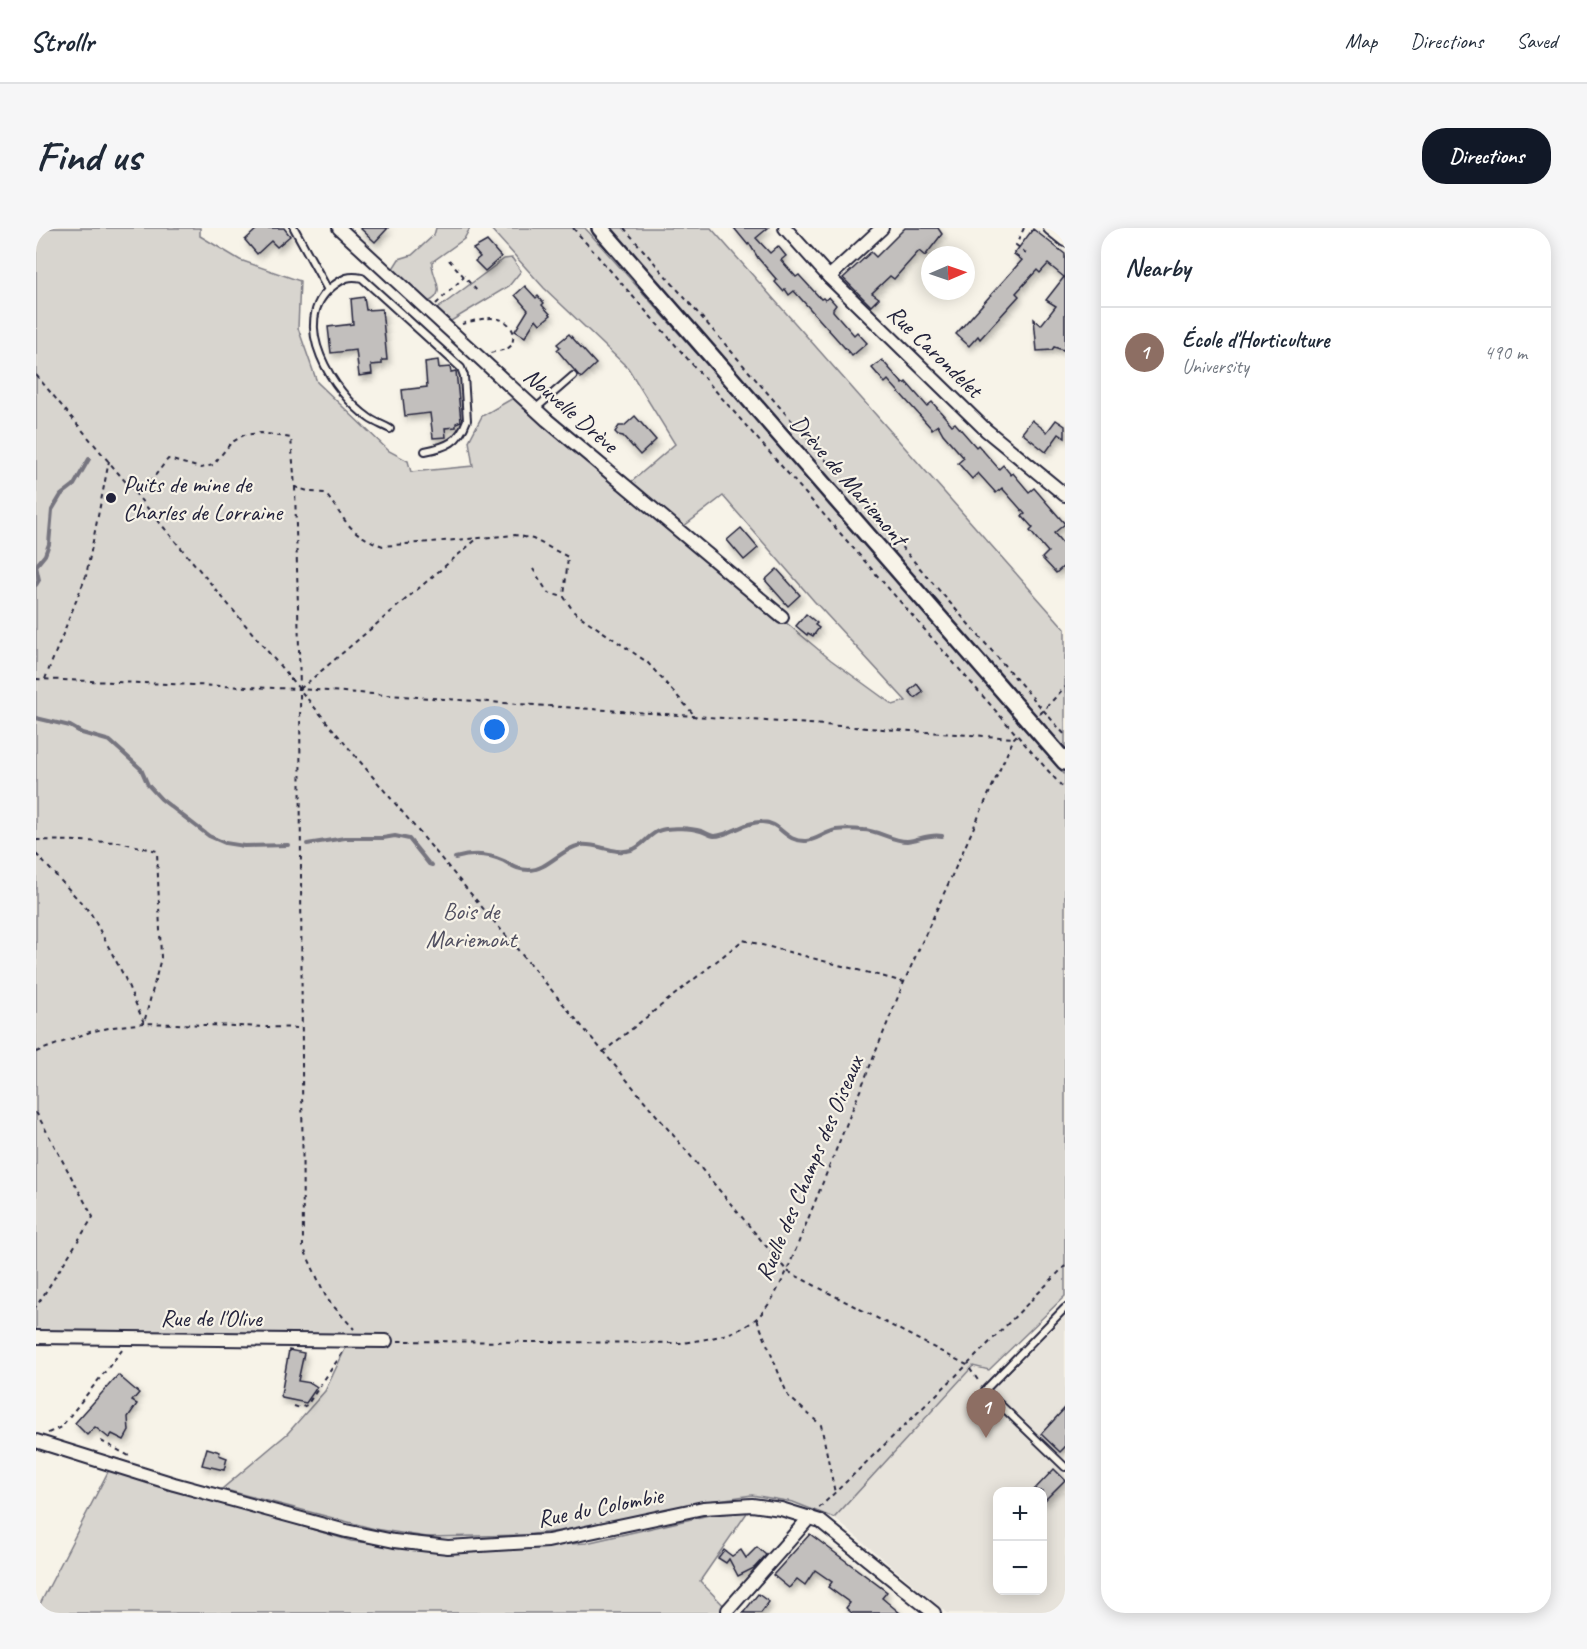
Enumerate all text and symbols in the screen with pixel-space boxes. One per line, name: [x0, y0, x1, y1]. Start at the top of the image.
text: Strollr: [30, 24, 94, 59]
text: Map: [1345, 28, 1377, 54]
text: Directions: [1410, 28, 1483, 54]
text: Saved: [1516, 28, 1557, 54]
button: Directions: [1422, 128, 1551, 184]
text: Find us: [36, 130, 141, 183]
north arrow: [921, 246, 975, 300]
text: Nearby: [1125, 251, 1190, 284]
street label: Rue Carondelet: [881, 298, 990, 405]
text: École d'Horticulture: [1182, 326, 1329, 354]
text: 1: [1140, 340, 1149, 365]
text: 490 m: [1484, 340, 1527, 365]
text: University: [1182, 354, 1249, 379]
street label: Nouvelle Drève: [518, 361, 626, 461]
street label: Drève de Mariemont: [784, 408, 916, 554]
place label: Puits de mine de Charles de Lorraine: [123, 469, 284, 527]
marker: Puits de mine de Charles de Lorraine: [104, 491, 118, 505]
your location: [480, 715, 509, 744]
park label: Bois de Mariemont: [426, 896, 518, 954]
street label: Ruelle des Champs des Oiseaux: [748, 1050, 871, 1285]
street label: Rue de l'Olive: [160, 1303, 264, 1333]
pin: 1: [966, 1388, 1006, 1438]
street label: Rue du Colombie: [535, 1480, 667, 1534]
map controls: [993, 1487, 1047, 1595]
button: +: [993, 1487, 1047, 1541]
button: −: [993, 1541, 1047, 1595]

